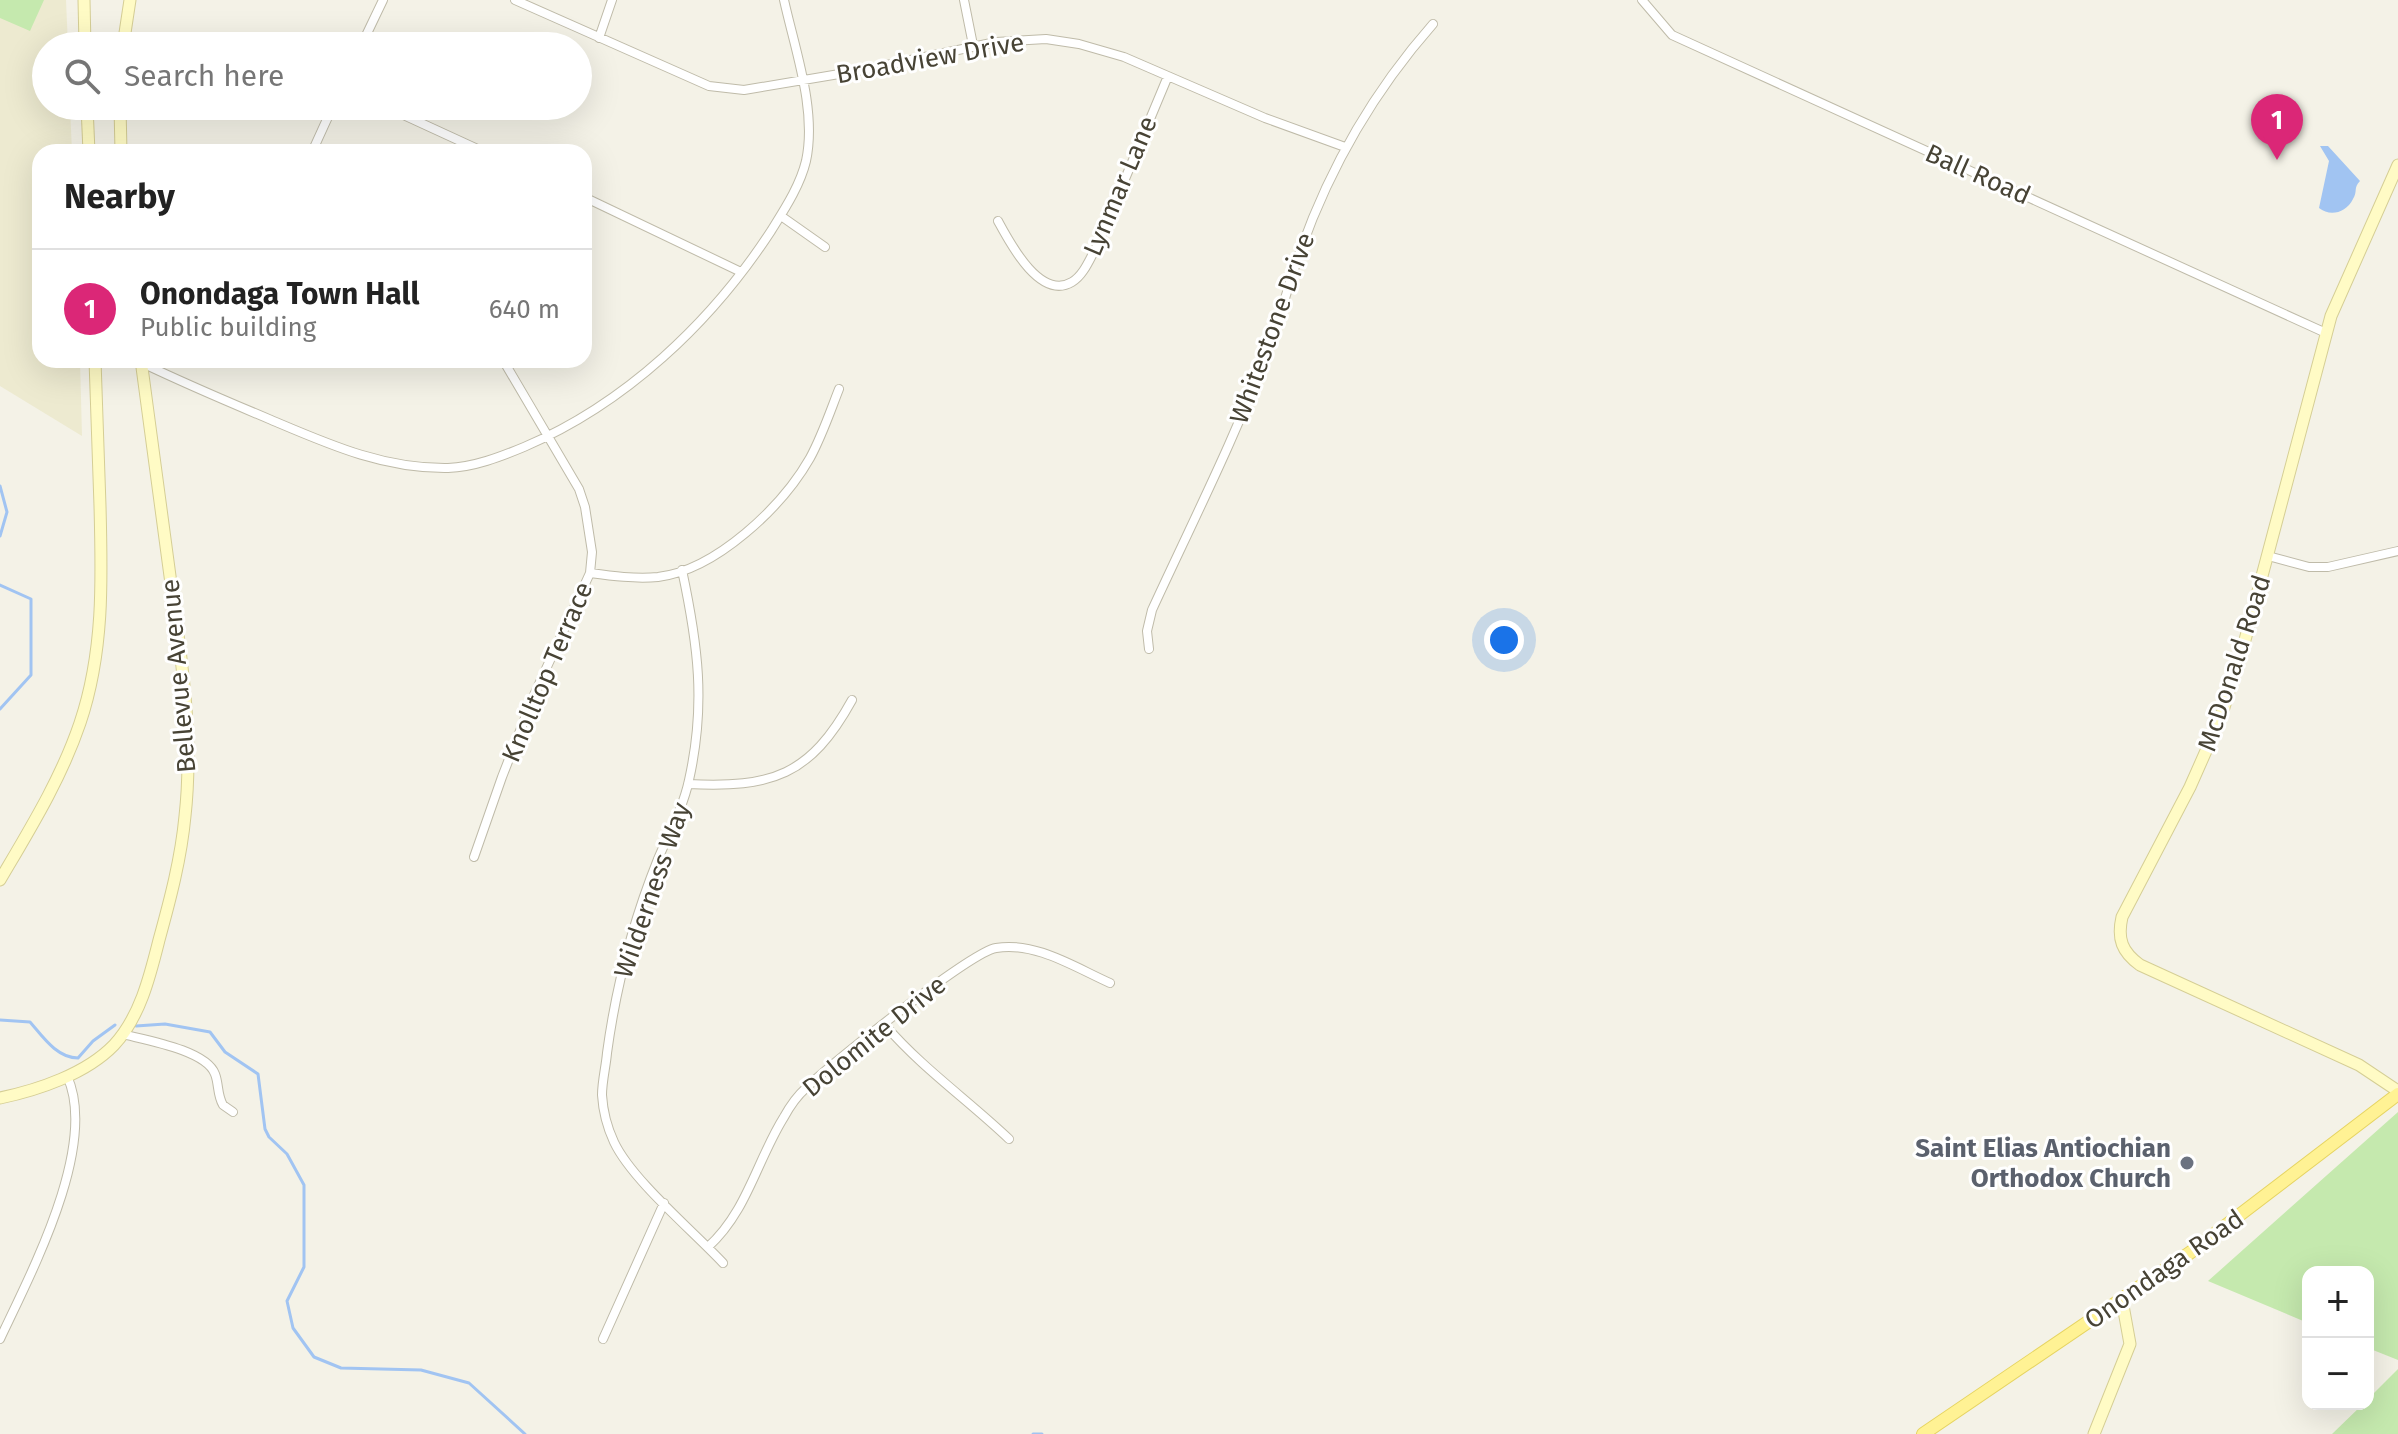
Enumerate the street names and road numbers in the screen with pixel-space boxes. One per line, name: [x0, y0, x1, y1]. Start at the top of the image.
street label: Broadview Drive: [834, 27, 1027, 90]
street label: Lynmar Lane: [1077, 112, 1164, 261]
street label: Ball Road: [1920, 138, 2035, 211]
street label: Whitestone Drive: [1224, 229, 1321, 428]
street label: McDonald Road: [2191, 571, 2278, 755]
street label: Knolltop Terrace: [495, 577, 599, 767]
street label: Bellevue Avenue: [155, 578, 202, 774]
street label: Wilderness Way: [608, 798, 697, 982]
street label: Dolomite Drive: [796, 969, 952, 1104]
street label: Onondaga Road: [2079, 1203, 2250, 1336]

